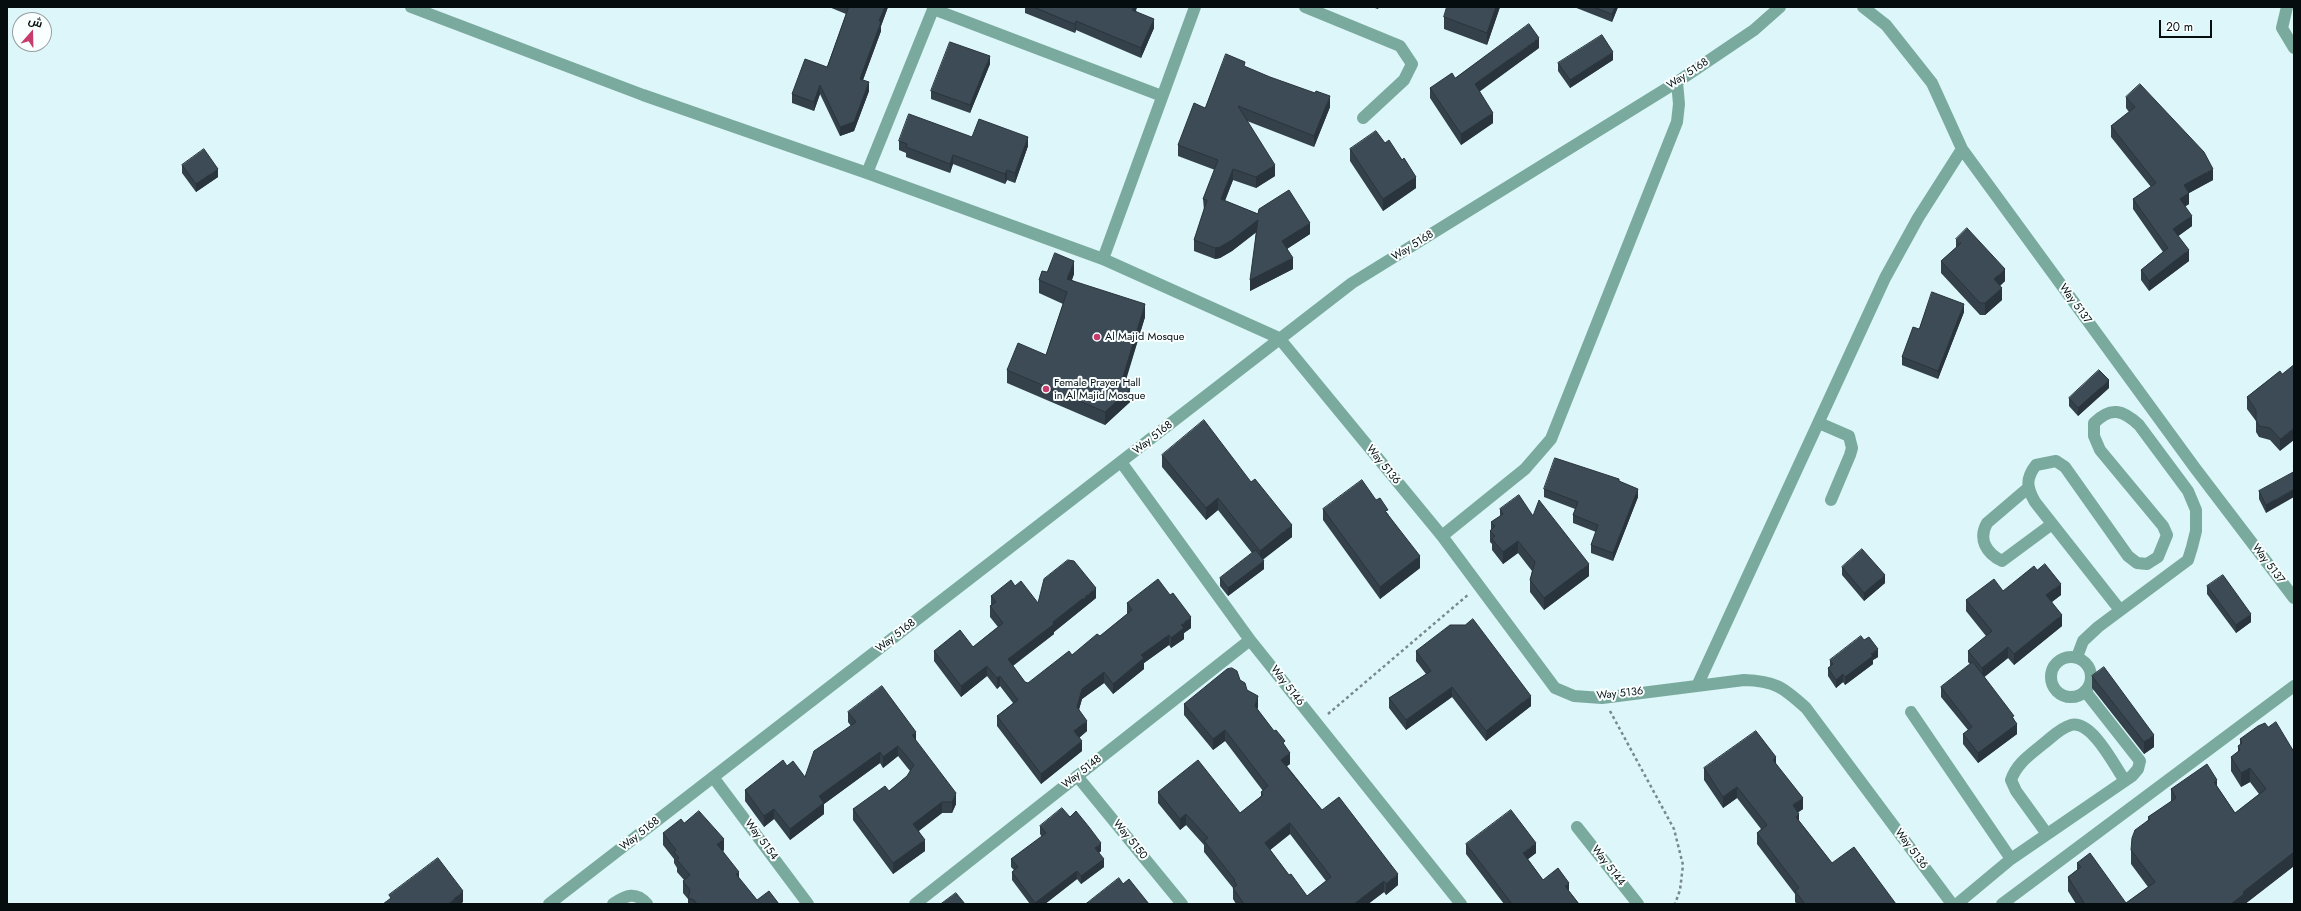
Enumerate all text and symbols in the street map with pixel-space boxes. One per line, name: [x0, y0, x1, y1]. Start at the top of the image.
north arrow: [12, 12, 52, 52]
text: ش: [26, 12, 45, 32]
scale bar: [2161, 12, 2214, 38]
text: 20 m: [2166, 18, 2193, 36]
street label: Way 5168: [1665, 56, 1711, 92]
street label: Way 5168: [1390, 228, 1436, 264]
street label: Way 5137: [2056, 282, 2094, 326]
place label: Al Majid Mosque: [1105, 330, 1185, 344]
marker: Al Majid Mosque: [1092, 332, 1102, 342]
place label: Female Prayer Hall in Al Majid Mosque: [1054, 376, 1145, 402]
marker: Female Prayer Hall in Al Majid Mosque: [1041, 384, 1051, 394]
street label: Way 5168: [1131, 418, 1175, 458]
street label: Way 5136: [1363, 443, 1403, 487]
street label: Way 5137: [2249, 542, 2287, 586]
street label: Way 5168: [874, 616, 918, 656]
street label: Way 5146: [1267, 663, 1307, 709]
street label: Way 5136: [1596, 685, 1644, 703]
street label: Way 5148: [1060, 752, 1104, 792]
street label: Way 5168: [618, 814, 662, 854]
street label: Way 5154: [742, 817, 780, 863]
street label: Way 5150: [1110, 818, 1150, 862]
street label: Way 5136: [1892, 826, 1930, 872]
street label: Way 5144: [1588, 843, 1628, 889]

